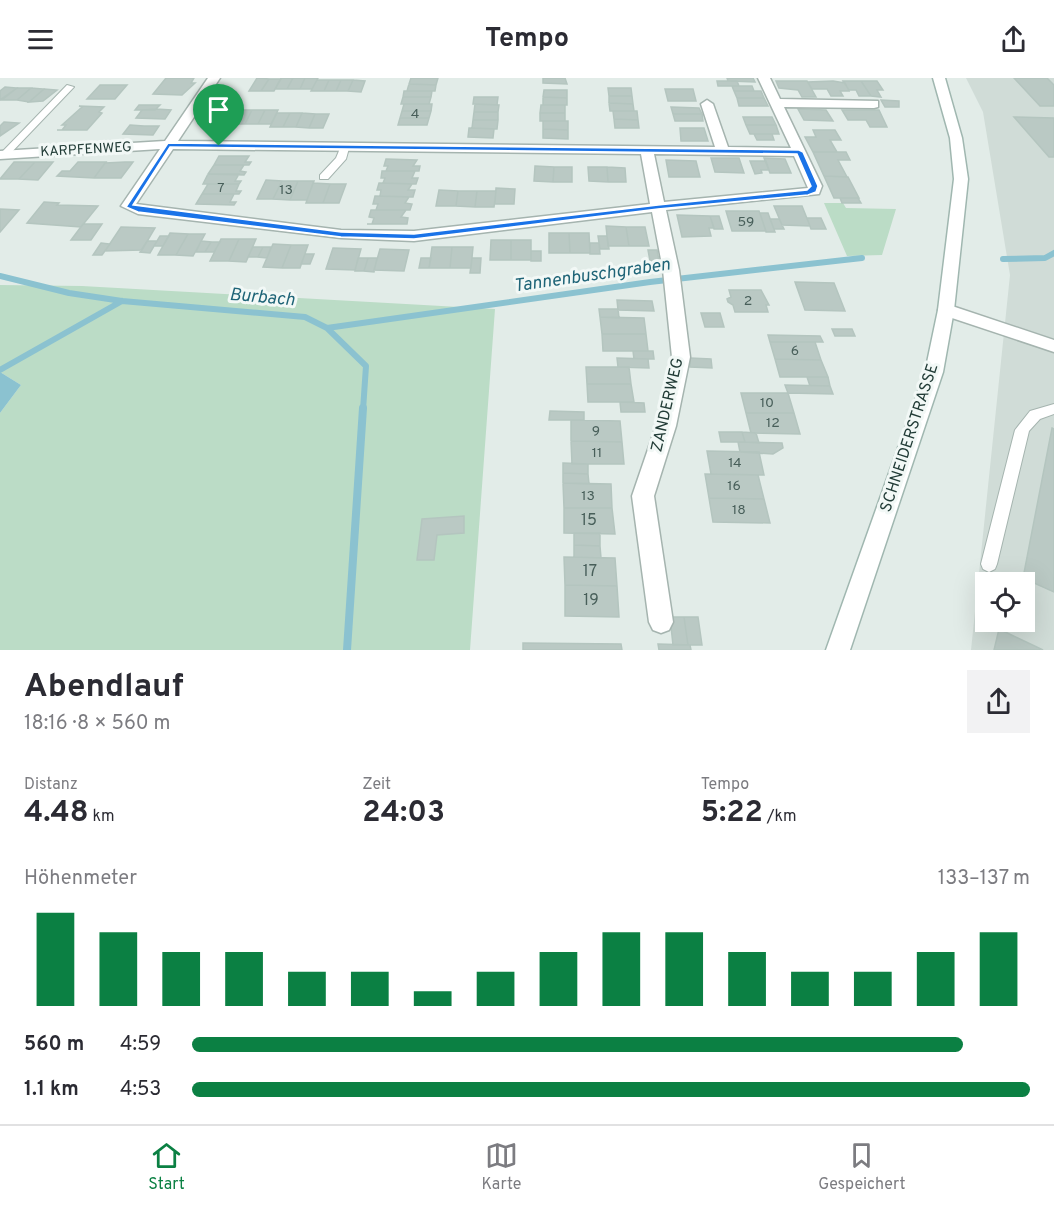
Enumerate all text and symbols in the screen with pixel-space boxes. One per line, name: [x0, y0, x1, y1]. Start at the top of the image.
text: Tempo: [485, 22, 569, 56]
icon: menu: [24, 23, 57, 56]
icon: share: [997, 23, 1030, 56]
pin: [193, 84, 244, 146]
icon: arrive: [202, 93, 235, 126]
house number: 4: [411, 106, 419, 123]
street label: KARPFENWEG: [40, 139, 132, 161]
house number: 7: [217, 180, 225, 197]
house number: 13: [279, 182, 293, 199]
house number: 59: [738, 214, 754, 231]
water label: Tannenbuschgraben: [512, 254, 672, 298]
water label: Burbach: [228, 284, 296, 312]
house number: 2: [744, 293, 752, 310]
house number: 6: [791, 343, 799, 360]
street label: ZANDERWEG: [647, 356, 689, 454]
street label: SCHNEIDERSTRASSE: [877, 361, 943, 515]
house number: 10: [760, 395, 774, 412]
house number: 12: [766, 415, 780, 432]
house number: 9: [592, 423, 600, 440]
house number: 11: [592, 445, 602, 462]
house number: 14: [728, 455, 742, 472]
house number: 16: [727, 478, 741, 495]
house number: 13: [581, 488, 595, 505]
house number: 18: [732, 502, 746, 519]
house number: 15: [581, 511, 597, 531]
house number: 17: [583, 562, 597, 582]
map controls: [975, 572, 1035, 632]
button: locate: [975, 572, 1035, 632]
house number: 19: [583, 591, 599, 611]
text: Abendlauf: [24, 667, 184, 709]
button: share: [967, 670, 1030, 733]
text: 18:16 · 8 × 560 m: [24, 711, 170, 737]
text: Distanz: [24, 775, 78, 795]
text: Zeit: [362, 775, 391, 795]
text: Tempo: [701, 775, 749, 795]
text: 4.48: [24, 795, 89, 832]
text: 24:03: [362, 795, 445, 832]
text: 5:22: [701, 795, 763, 832]
text: km: [89, 807, 115, 827]
text: /km: [763, 807, 797, 827]
text: Höhenmeter: [24, 866, 137, 892]
text: 133–137 m: [938, 866, 1030, 892]
text: 560 m: [24, 1032, 84, 1058]
text: 4:59: [120, 1032, 161, 1058]
text: 1.1 km: [24, 1077, 79, 1103]
text: 4:53: [120, 1077, 161, 1103]
tab: Start: [148, 1139, 185, 1195]
tab: Karte: [482, 1139, 521, 1195]
tab: Gespeichert: [818, 1139, 906, 1195]

